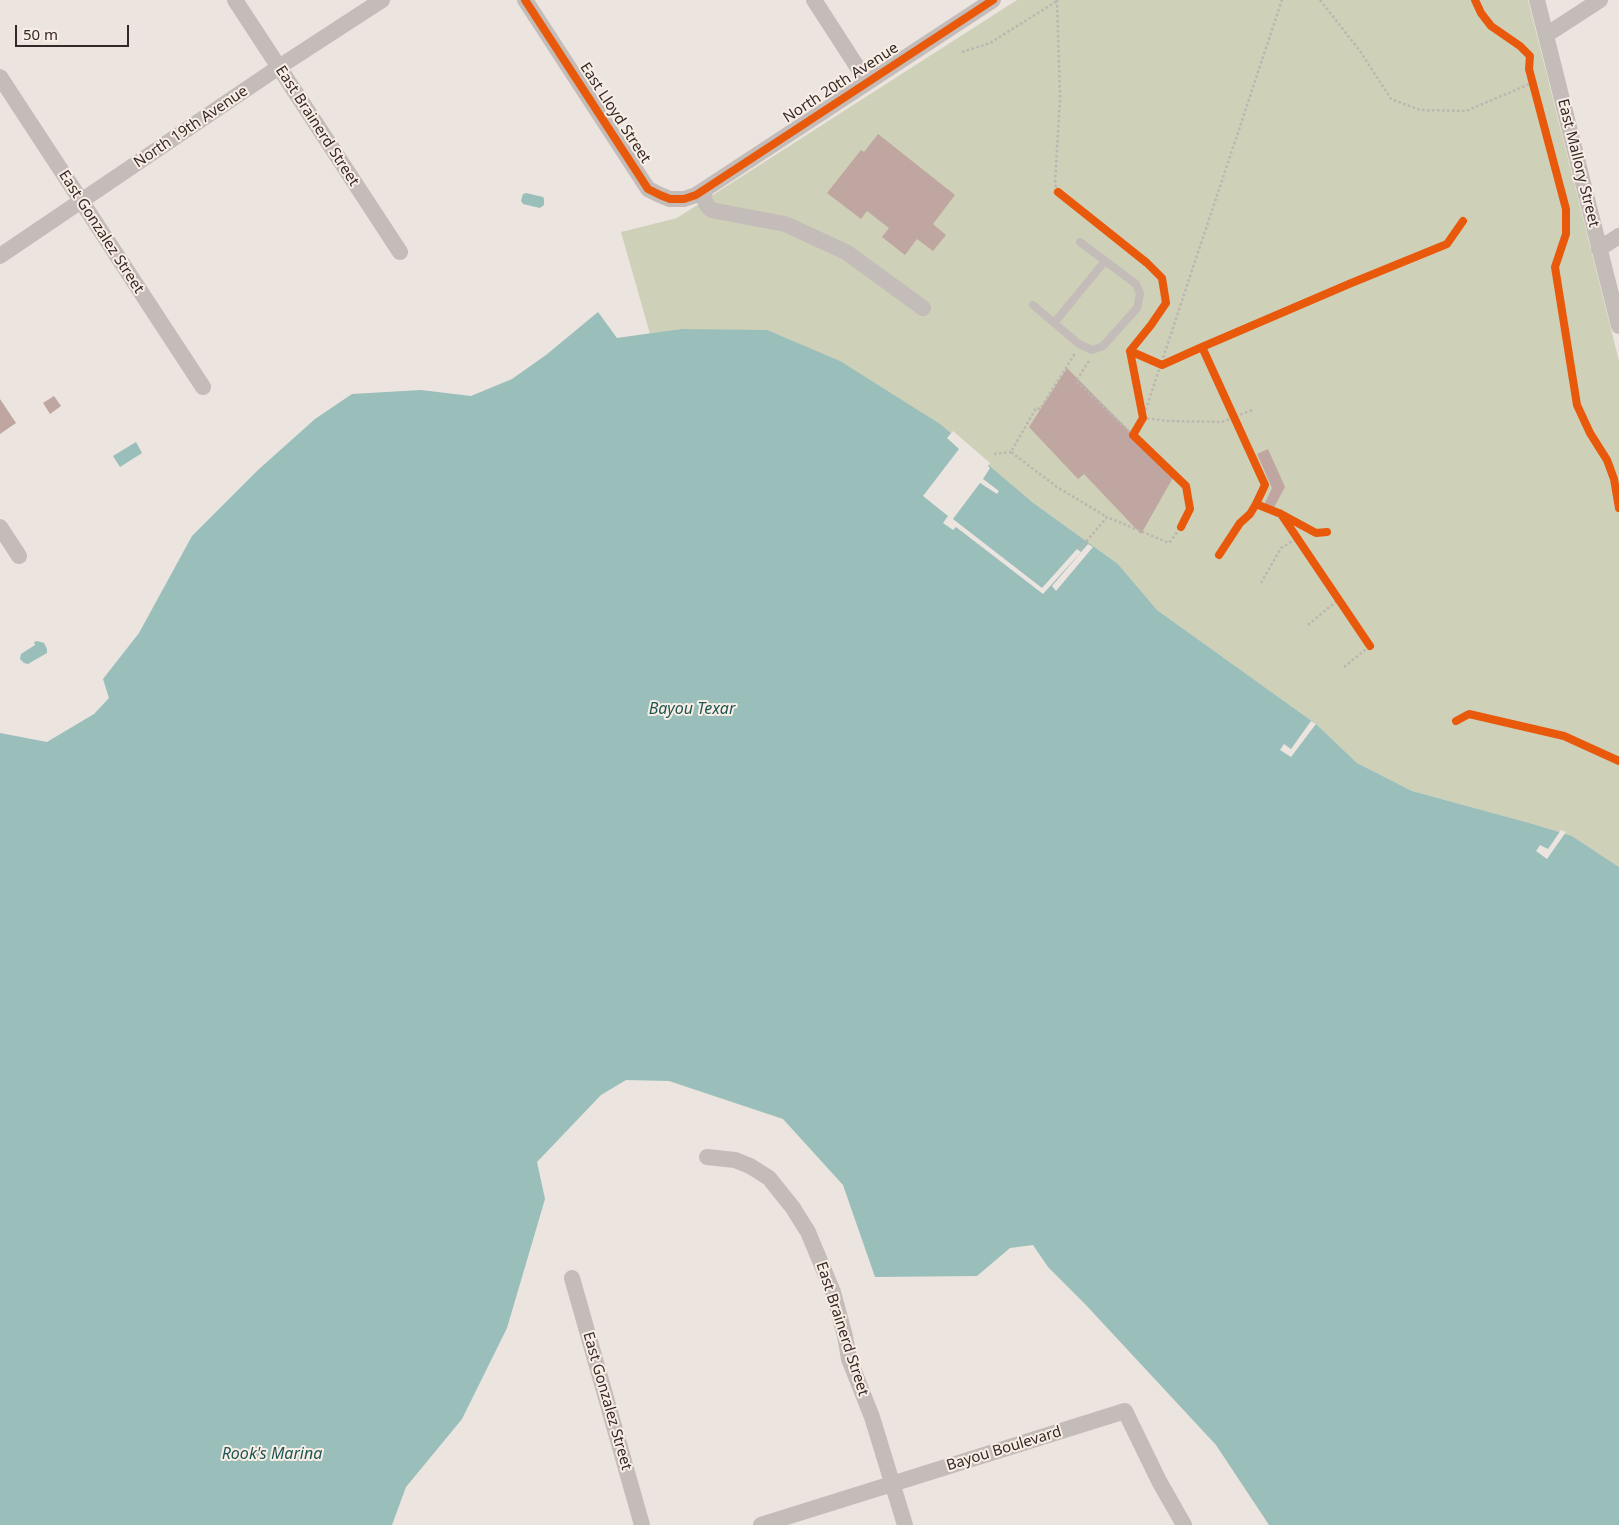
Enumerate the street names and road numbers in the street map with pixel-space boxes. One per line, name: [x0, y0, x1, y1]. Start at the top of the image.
street label: North 20th Avenue: [780, 39, 902, 127]
street label: East Lloyd Street: [576, 59, 654, 167]
street label: East Brainerd Street: [271, 62, 363, 190]
street label: North 19th Avenue: [131, 82, 251, 172]
street label: East Mallory Street: [1553, 97, 1603, 229]
street label: East Gonzalez Street: [55, 167, 147, 297]
street label: East Brainerd Street: [812, 1260, 872, 1398]
street label: East Gonzalez Street: [579, 1330, 635, 1472]
street label: Bayou Boulevard: [944, 1423, 1064, 1475]

